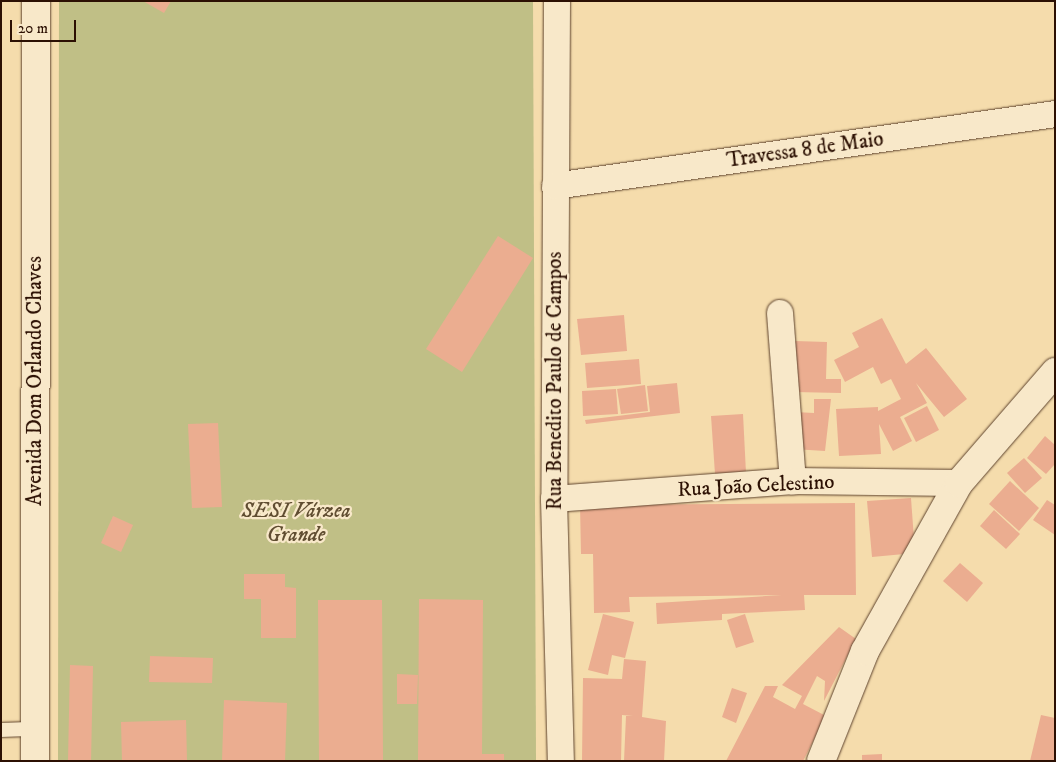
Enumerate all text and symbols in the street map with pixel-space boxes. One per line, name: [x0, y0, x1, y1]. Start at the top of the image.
scale bar: [12, 10, 79, 42]
text: 20 m: [18, 19, 48, 38]
street label: Travessa 8 de Maio: [725, 127, 885, 173]
street label: Rua Benedito Paulo de Campos: [542, 252, 568, 510]
street label: Avenida Dom Orlando Chaves: [22, 256, 48, 506]
street label: Rua João Celestino: [677, 469, 835, 503]
park label: SESI Várzea Grande: [242, 498, 350, 548]

